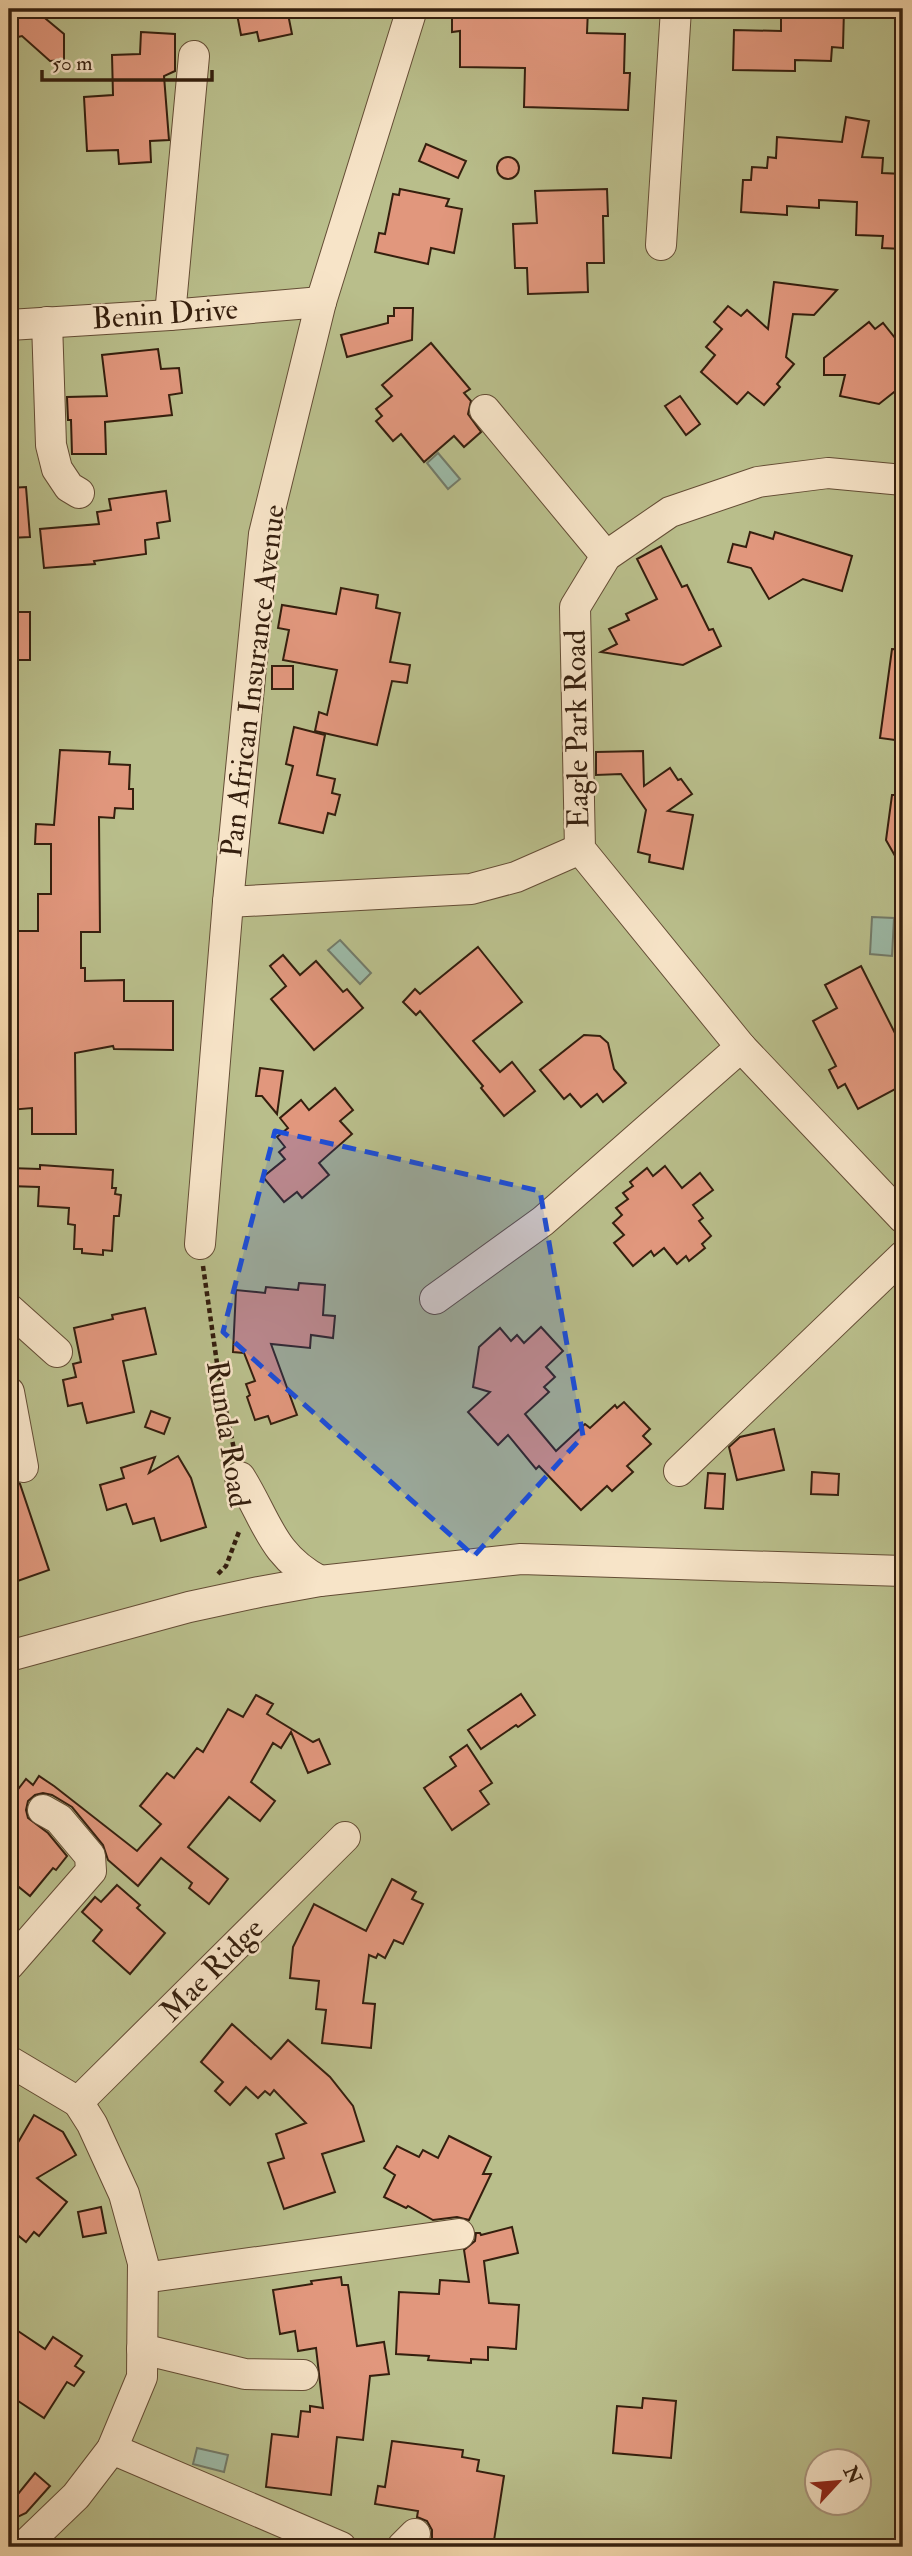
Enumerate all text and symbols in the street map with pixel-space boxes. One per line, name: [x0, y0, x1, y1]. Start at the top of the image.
scale bar: [42, 38, 212, 82]
text: 50 m: [52, 50, 93, 77]
street label: Benin Drive: [91, 290, 239, 338]
street label: Pan African Insurance Avenue: [213, 503, 293, 859]
street label: Eagle Park Road: [557, 629, 597, 829]
street label: Runda Road: [198, 1358, 258, 1510]
street label: Mae Ridge: [152, 1910, 272, 2030]
north arrow: [804, 2448, 874, 2518]
text: N: [837, 2461, 867, 2489]

